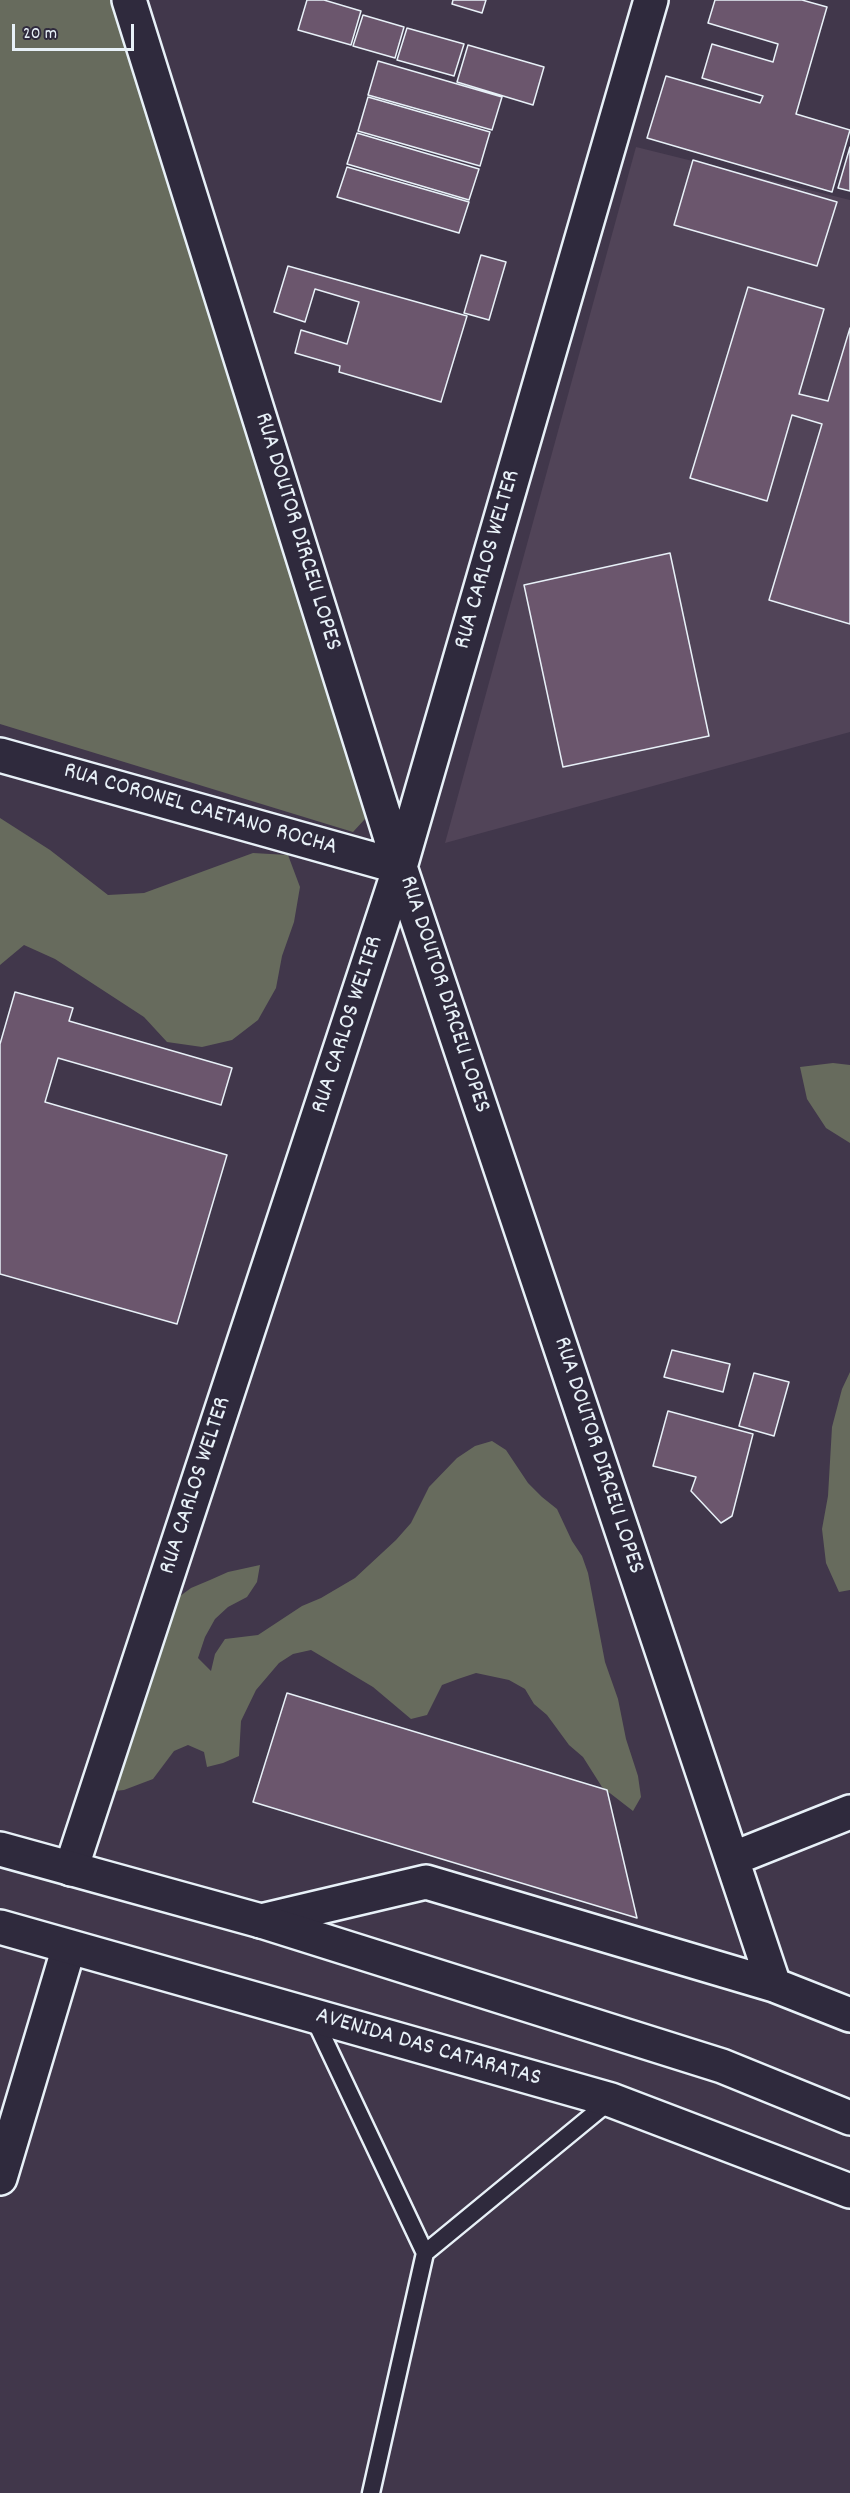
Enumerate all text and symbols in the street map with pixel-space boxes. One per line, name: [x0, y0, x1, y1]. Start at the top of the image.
scale bar: [15, 12, 136, 50]
text: 20 m: [23, 22, 57, 47]
street label: RUA DOUTOR DIRCEU LOPES: [246, 409, 346, 655]
street label: RUA CARLOS WELTER: [450, 467, 528, 653]
street label: RUA CORONEL CAETANO ROCHA: [60, 758, 340, 864]
street label: RUA DOUTOR DIRCEU LOPES: [391, 873, 495, 1117]
street label: RUA CARLOS WELTER: [307, 933, 391, 1117]
street label: RUA DOUTOR DIRCEU LOPES: [545, 1334, 649, 1578]
street label: RUA CARLOS WELTER: [155, 1394, 239, 1578]
street label: AVENIDA DAS CATARATAS: [312, 2003, 544, 2095]

